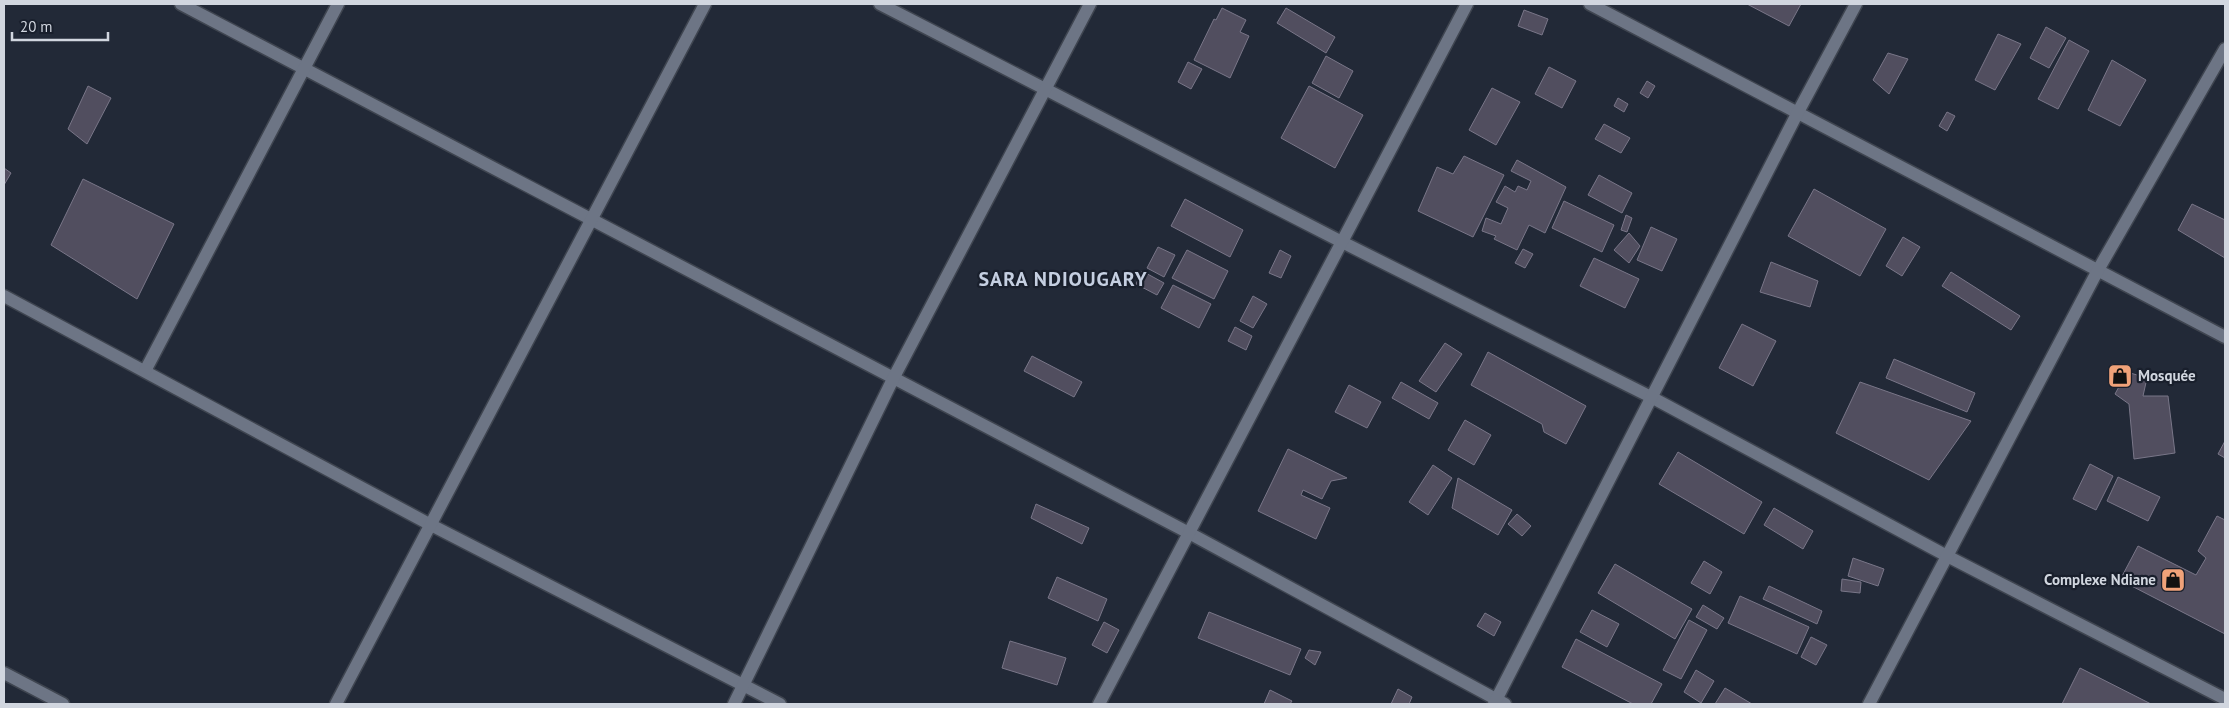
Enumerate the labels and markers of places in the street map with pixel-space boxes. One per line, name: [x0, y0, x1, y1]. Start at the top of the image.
shop icon: Mosquée: [2107, 363, 2133, 389]
place label: Mosquée: [2138, 366, 2196, 385]
shop icon: Complexe Ndiane: [2160, 567, 2186, 593]
place label: Complexe Ndiane: [2044, 570, 2156, 589]

